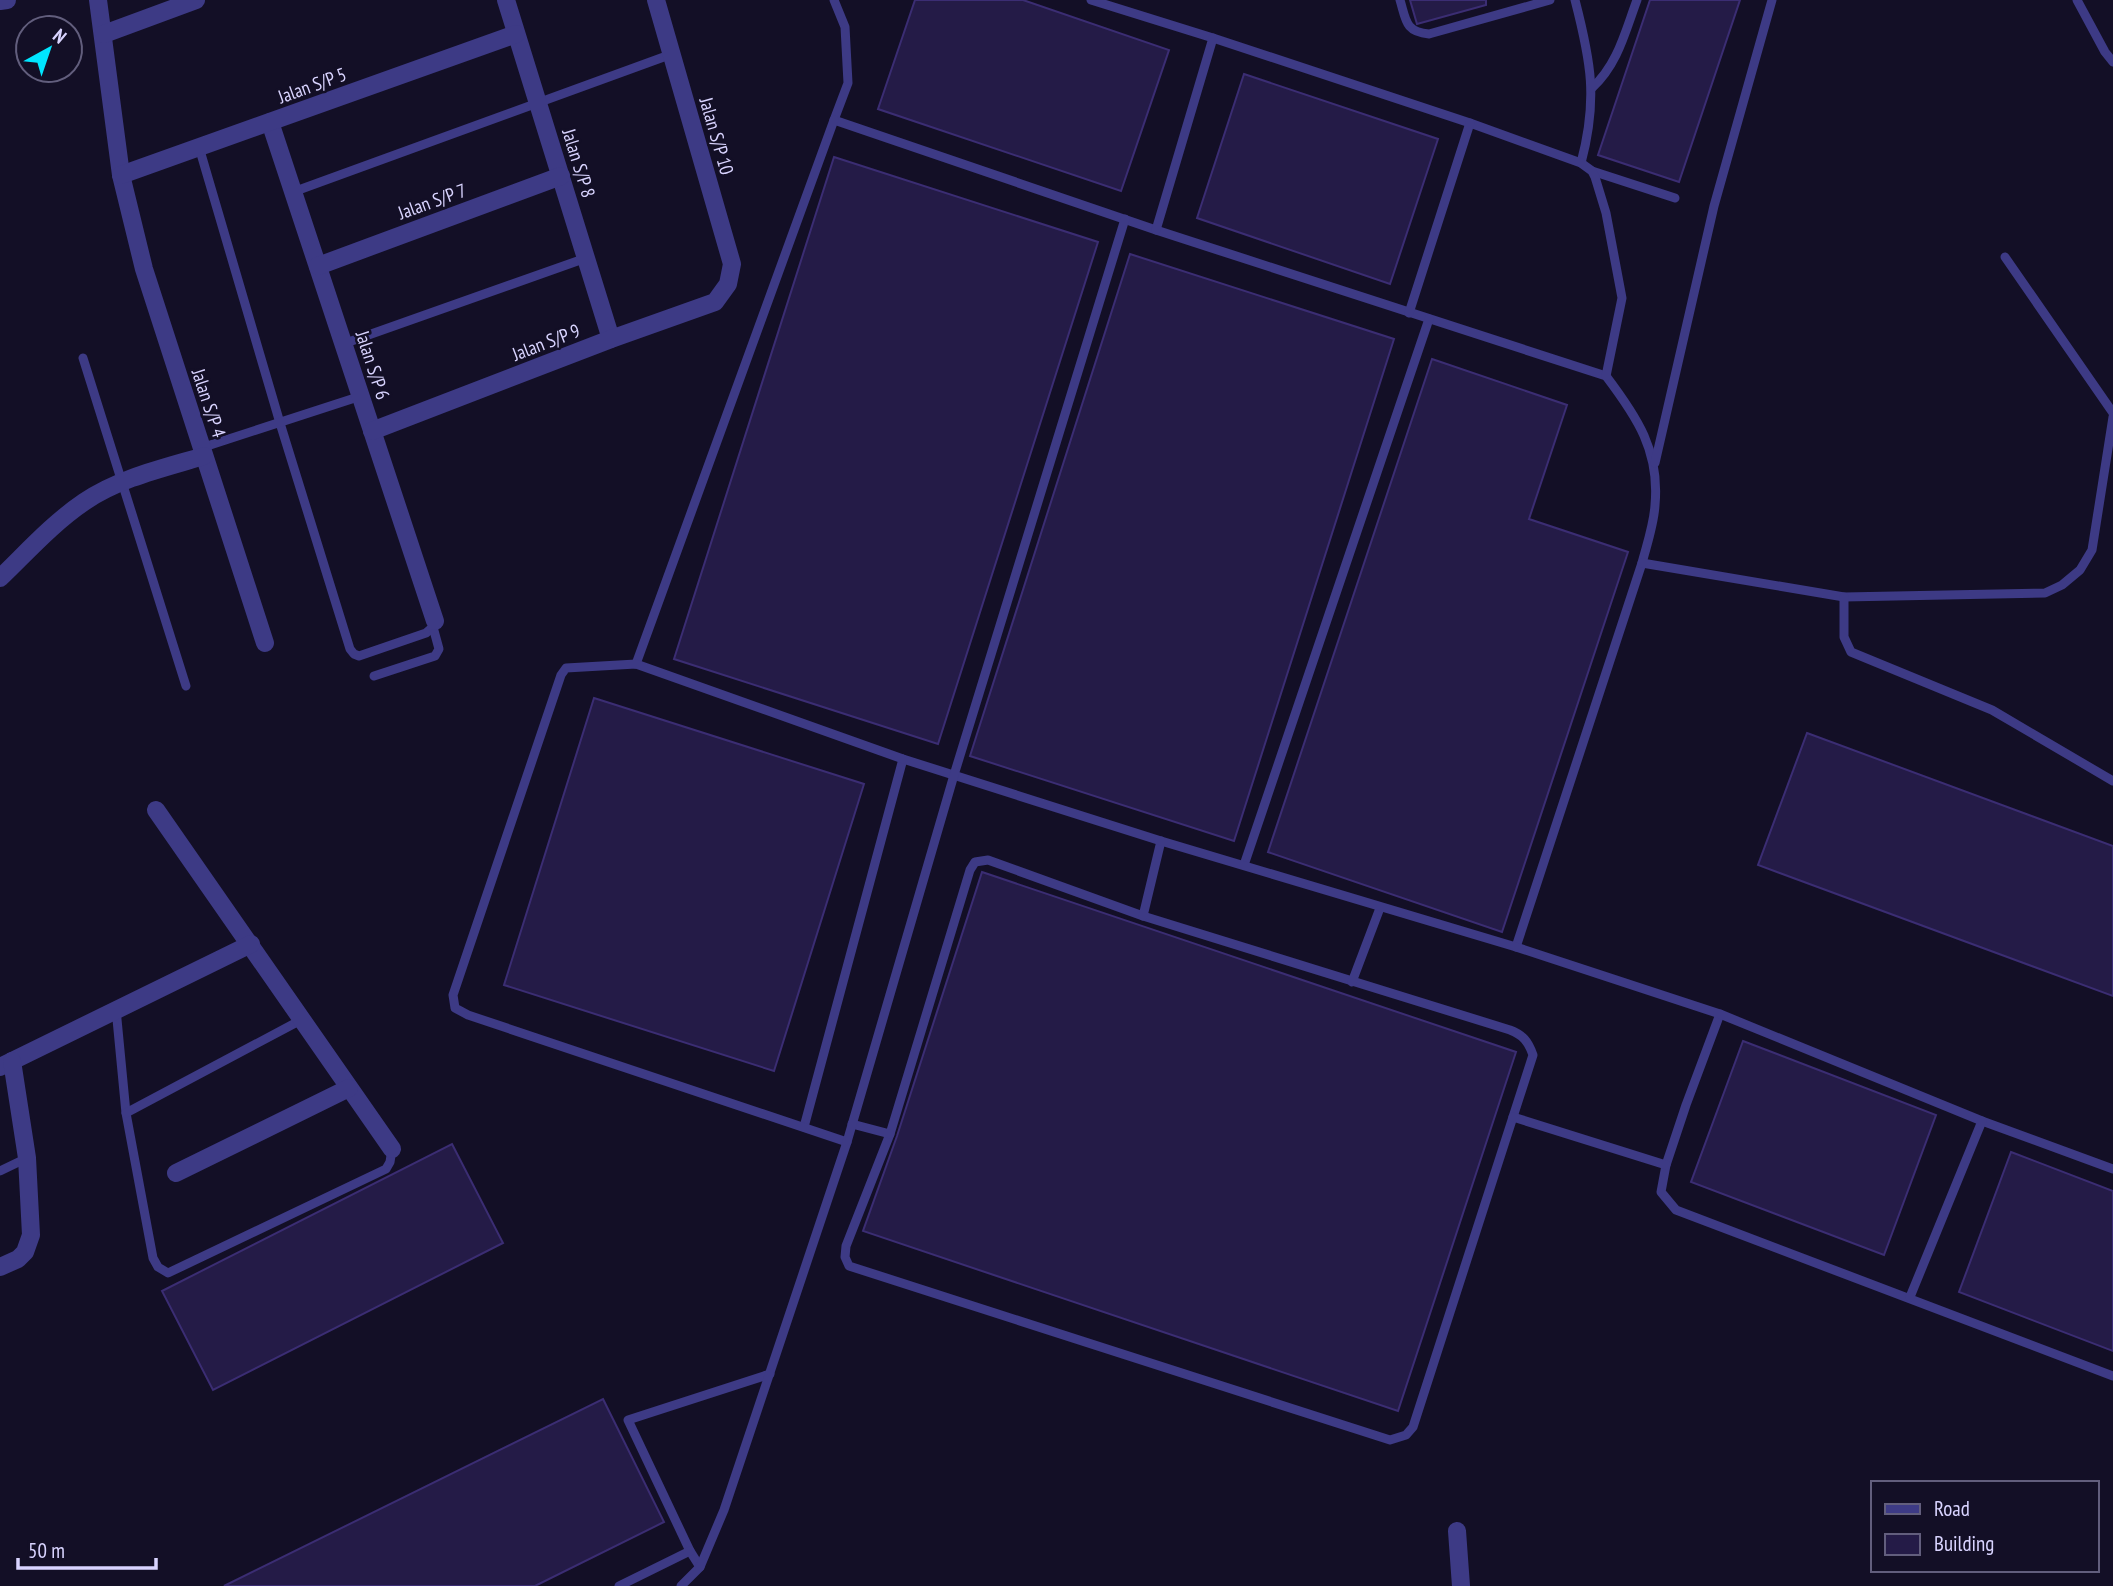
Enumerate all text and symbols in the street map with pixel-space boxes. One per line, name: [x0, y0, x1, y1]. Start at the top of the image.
north arrow: [14, 14, 84, 84]
text: N: [48, 23, 72, 48]
street label: Jalan S/P 5: [274, 62, 349, 109]
street label: Jalan S/P 10: [694, 94, 739, 177]
street label: Jalan S/P 8: [557, 125, 601, 200]
street label: Jalan S/P 7: [394, 178, 469, 225]
street label: Jalan S/P 9: [508, 318, 583, 366]
street label: Jalan S/P 6: [350, 327, 395, 402]
street label: Jalan S/P 4: [186, 365, 231, 441]
legend: [1871, 1481, 2099, 1572]
text: Road: [1934, 1495, 1970, 1522]
scale bar: [18, 1526, 156, 1570]
text: Building: [1934, 1530, 1994, 1557]
text: 50 m: [28, 1537, 65, 1564]

